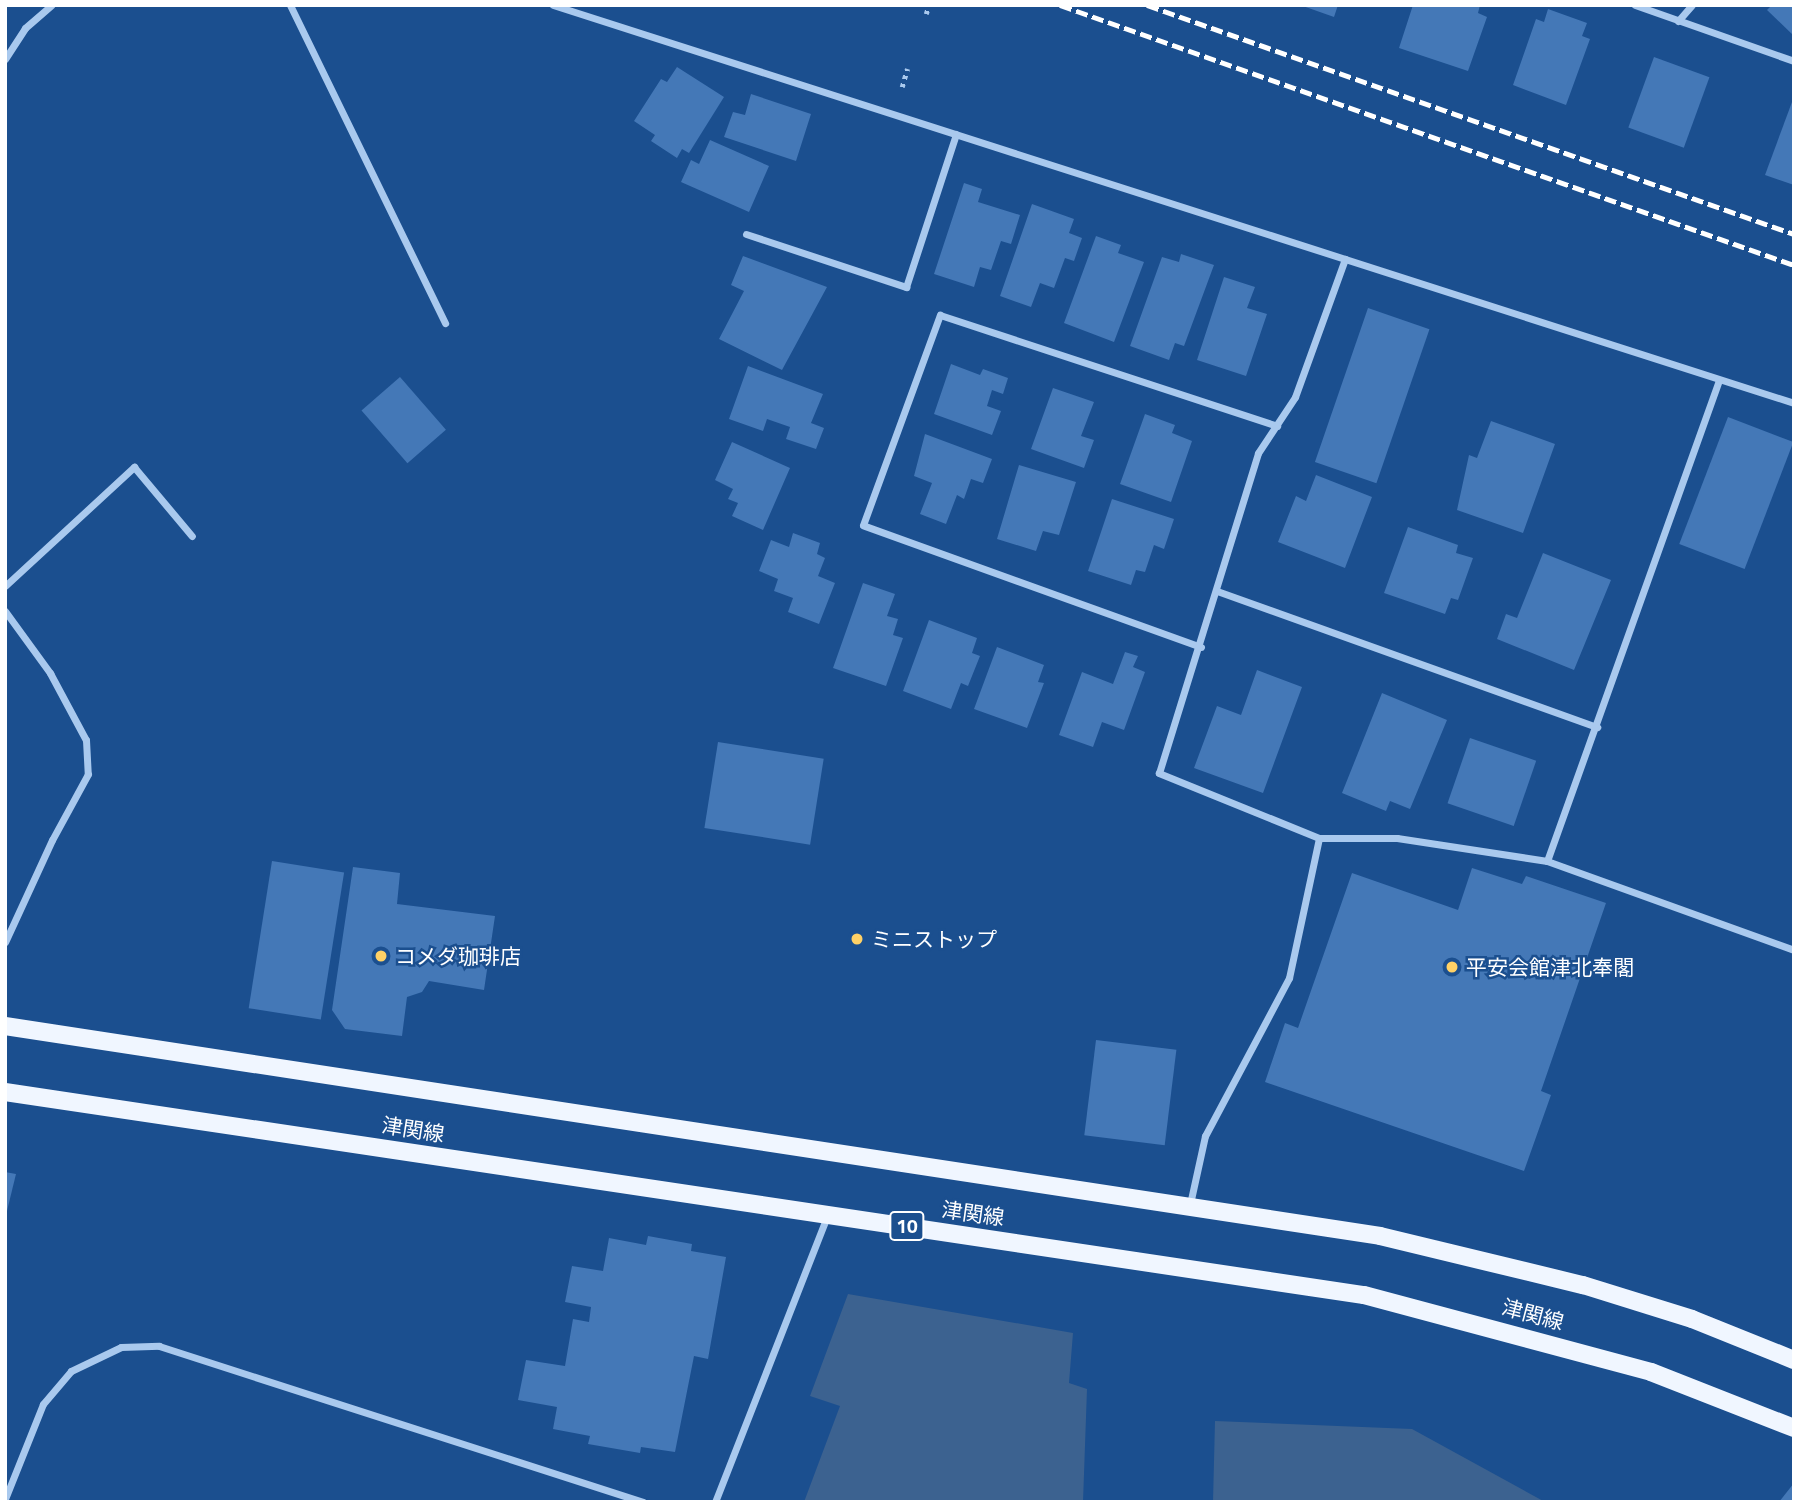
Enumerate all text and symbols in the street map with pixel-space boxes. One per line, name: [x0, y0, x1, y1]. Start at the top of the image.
place label: ミニストップ: [871, 926, 997, 952]
marker: ミニストップ: [849, 931, 865, 947]
place label: コメダ珈琲店: [395, 943, 521, 969]
marker: コメダ珈琲店: [373, 948, 389, 964]
place label: 平安会館津北奉閣: [1466, 954, 1634, 980]
marker: 平安会館津北奉閣: [1444, 959, 1460, 975]
street label: 津関線: [380, 1112, 446, 1146]
street label: 津関線: [940, 1196, 1006, 1230]
road number: 10: [888, 1210, 926, 1242]
street label: 津関線: [1499, 1294, 1567, 1334]

